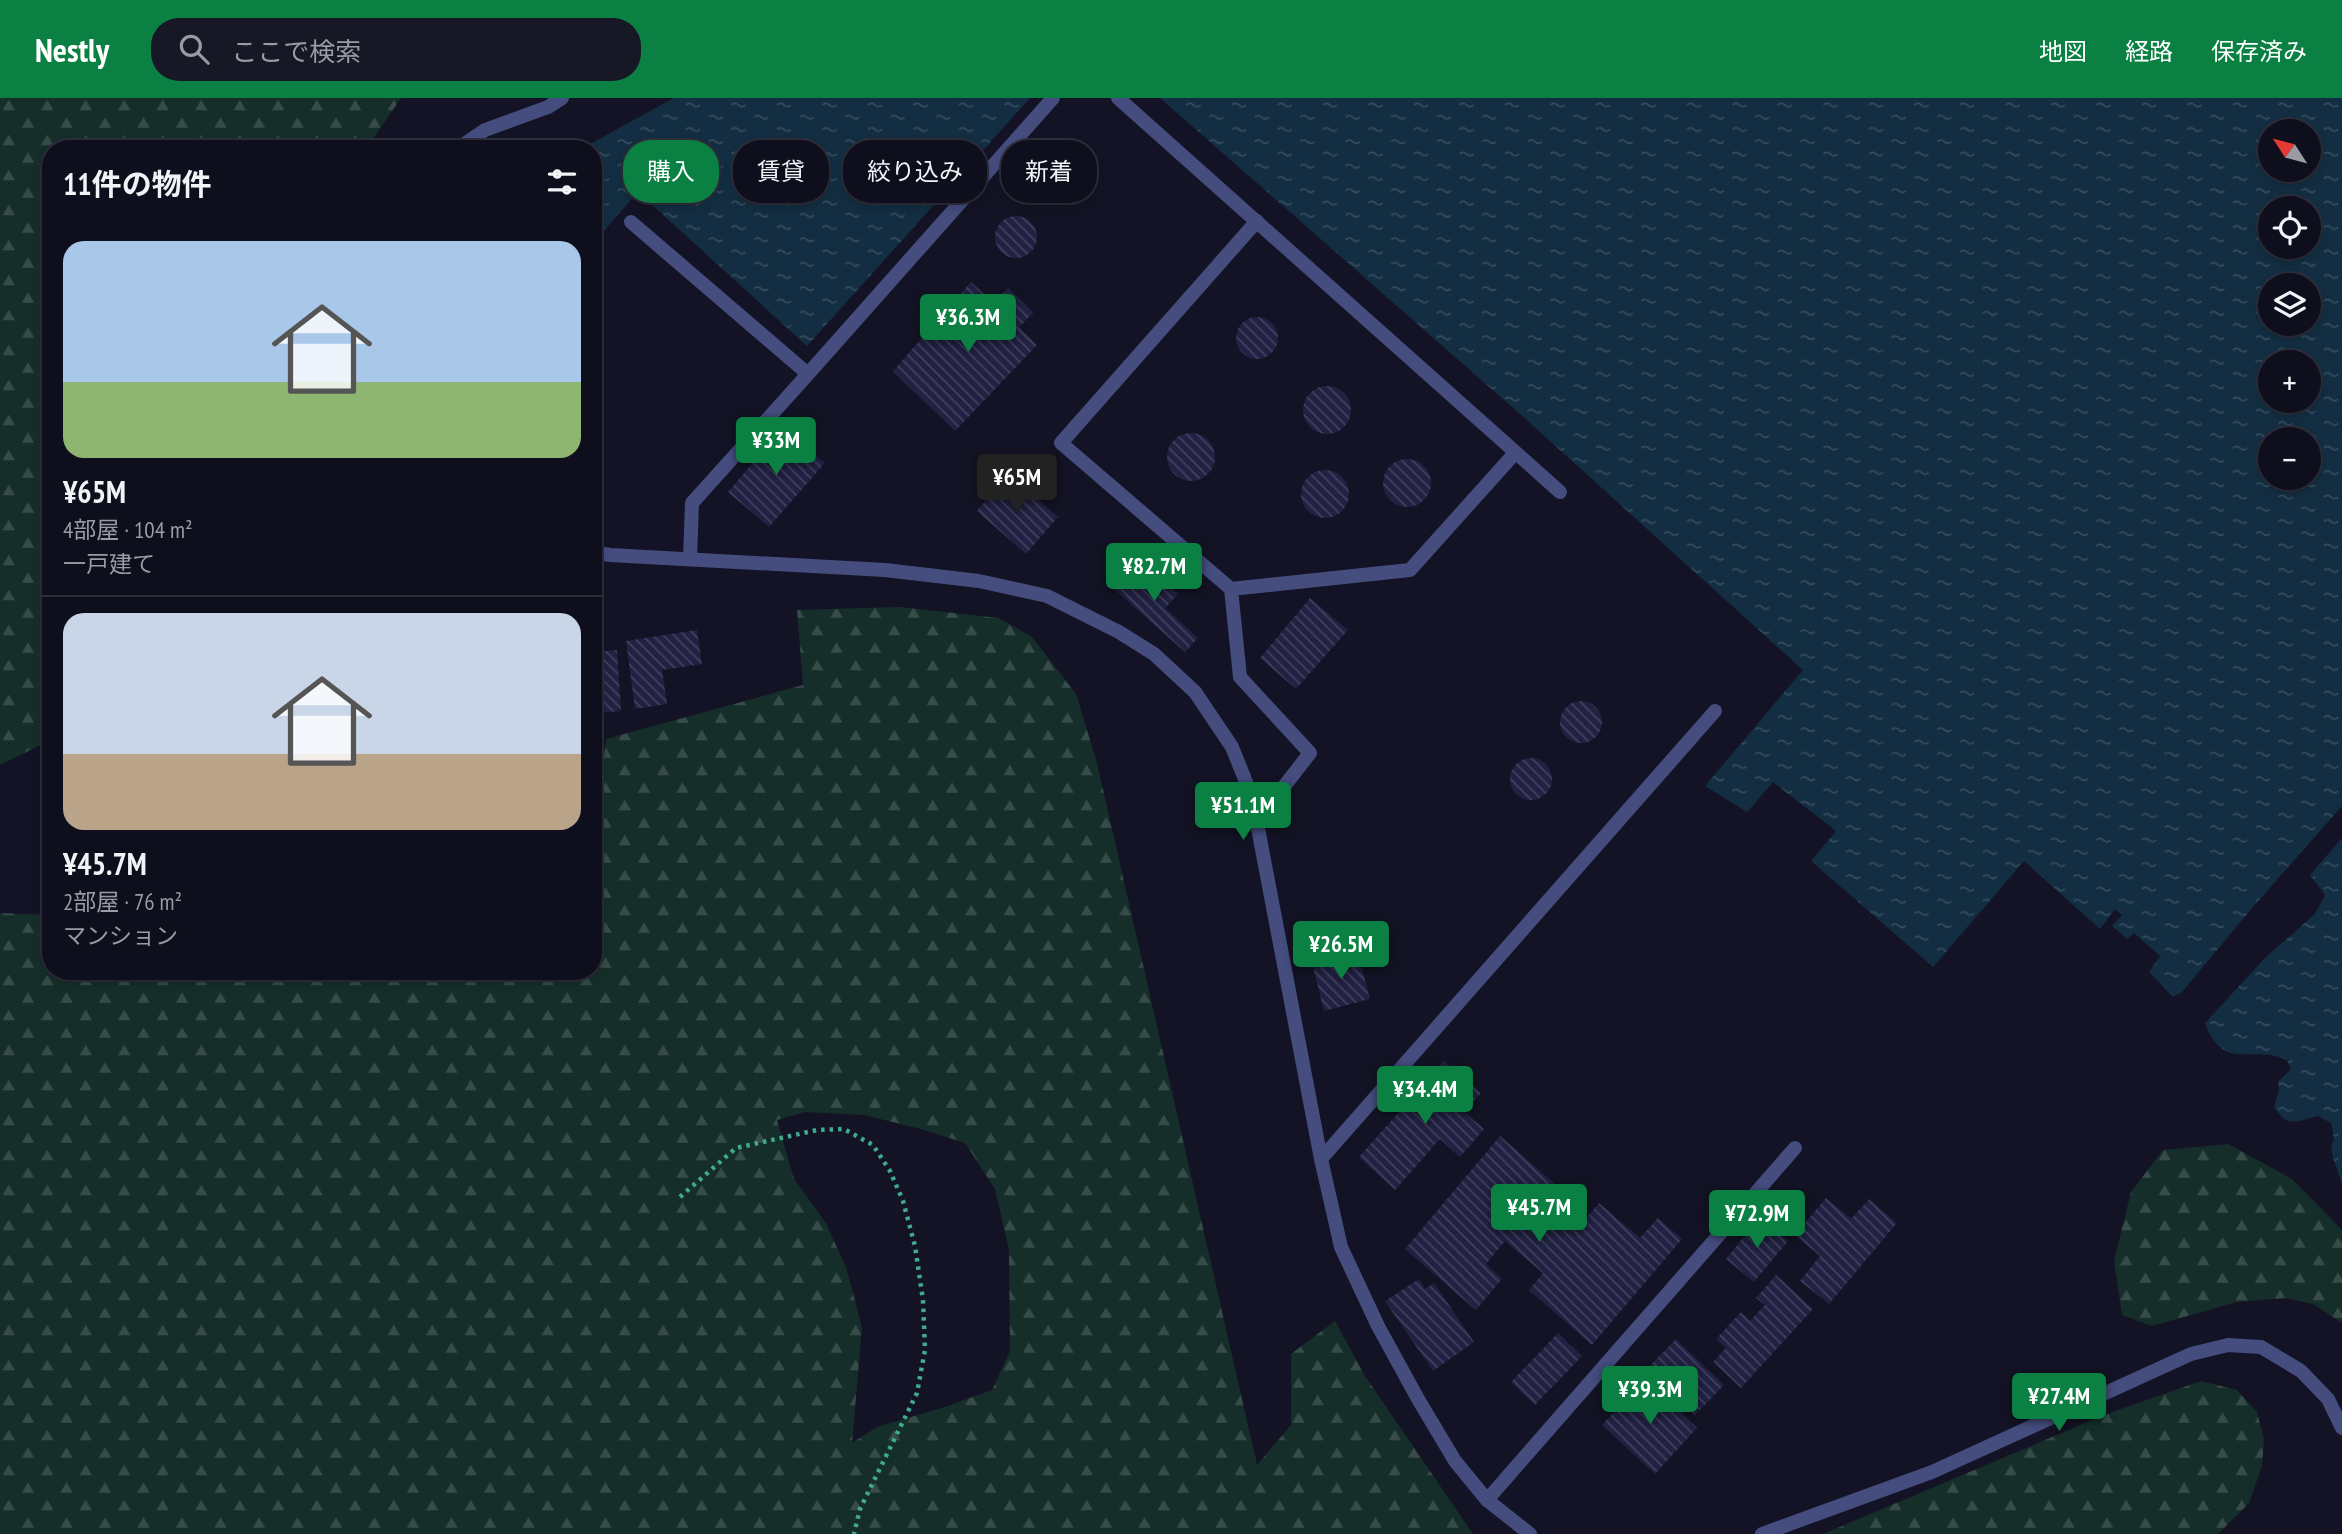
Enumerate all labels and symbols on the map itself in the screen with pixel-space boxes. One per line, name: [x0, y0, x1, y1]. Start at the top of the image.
north arrow: [2258, 119, 2320, 182]
pin: ¥36.3M: [911, 294, 1025, 354]
pin: ¥33M: [735, 418, 817, 477]
pin: ¥65M: [976, 454, 1058, 514]
pin: ¥82.7M: [1097, 544, 1211, 603]
pin: ¥51.1M: [1186, 782, 1300, 842]
pin: ¥26.5M: [1284, 922, 1398, 981]
pin: ¥34.4M: [1368, 1066, 1482, 1126]
pin: ¥45.7M: [1482, 1184, 1596, 1244]
pin: ¥72.9M: [1700, 1190, 1814, 1250]
pin: ¥39.3M: [1593, 1366, 1707, 1426]
pin: ¥27.4M: [2002, 1374, 2116, 1433]

